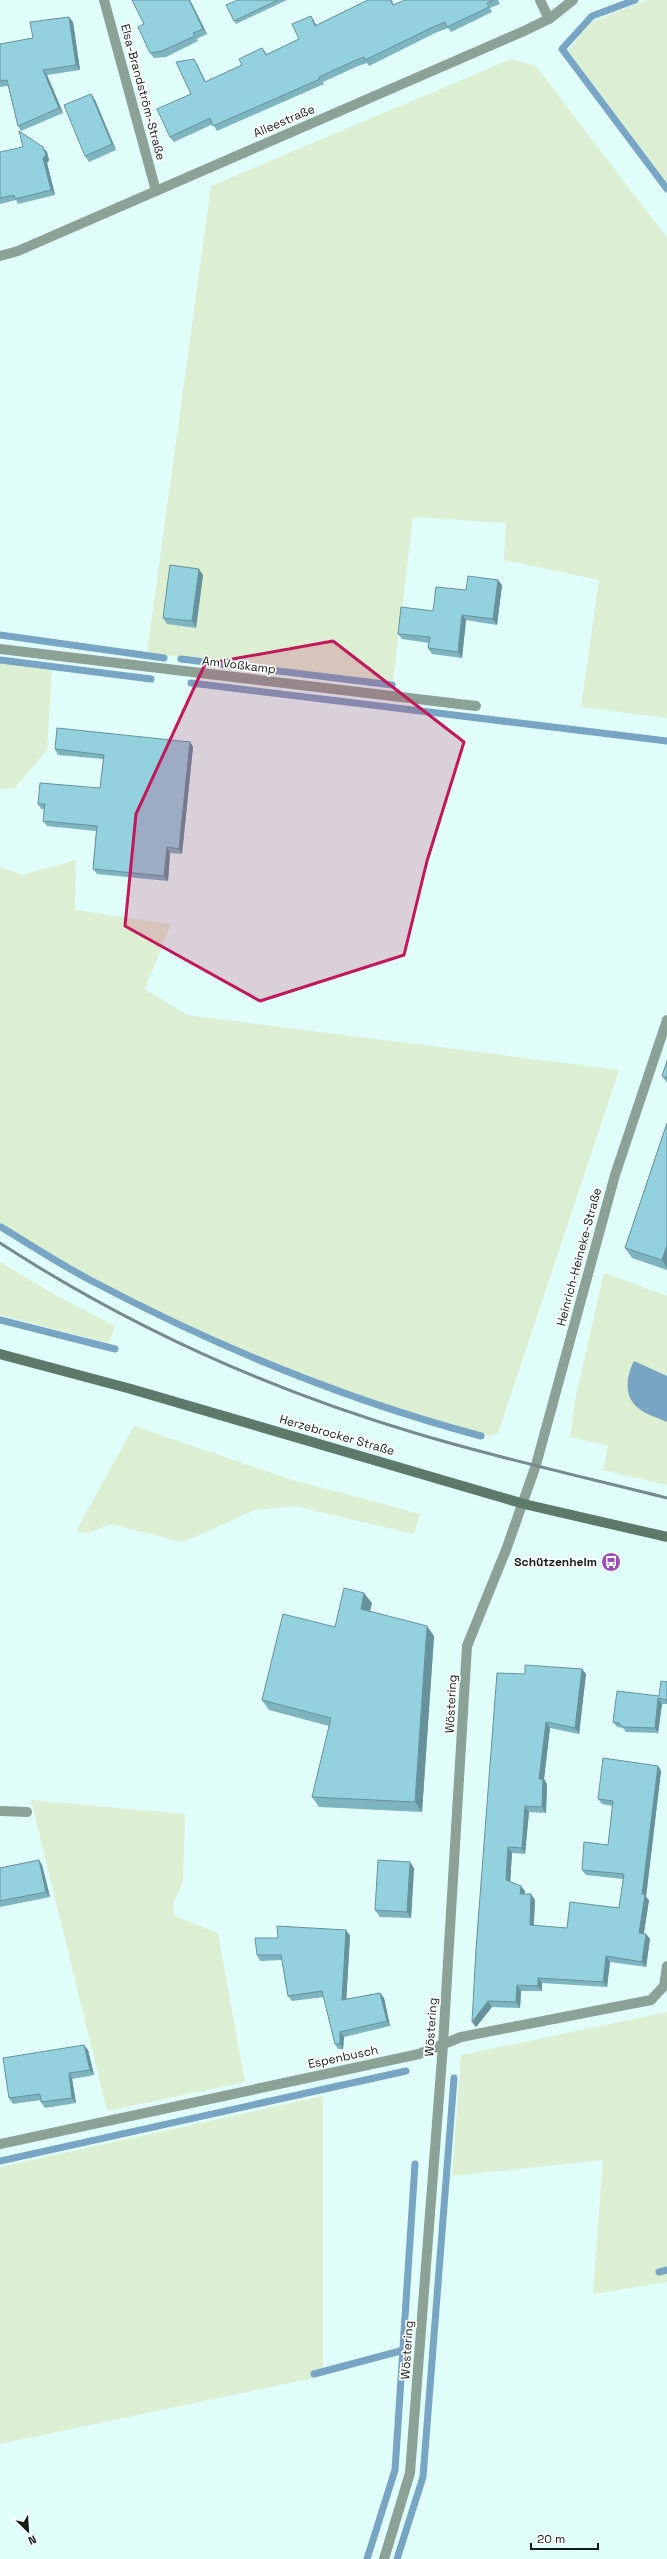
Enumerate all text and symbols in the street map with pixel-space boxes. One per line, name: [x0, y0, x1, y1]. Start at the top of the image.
street label: Elsa-Brandström-Straße: [117, 22, 169, 162]
street label: Alleestraße: [251, 101, 317, 141]
street label: Am Voßkamp: [201, 653, 277, 677]
street label: Heinrich-Heineke-Straße: [553, 1186, 605, 1328]
street label: Herzebrocker Straße: [278, 1411, 396, 1459]
bus stop icon: Schützenheim: [600, 1551, 622, 1573]
place label: Schützenheim: [514, 1554, 597, 1570]
street label: Wöstering: [441, 1674, 461, 1734]
street label: Wöstering: [421, 1997, 441, 2057]
street label: Espenbusch: [307, 2042, 379, 2072]
street label: Wöstering: [397, 2320, 417, 2380]
north arrow: [8, 2511, 48, 2551]
scale bar: [531, 2525, 598, 2551]
text: 20 m: [537, 2531, 565, 2547]
text: N: [26, 2532, 39, 2548]

